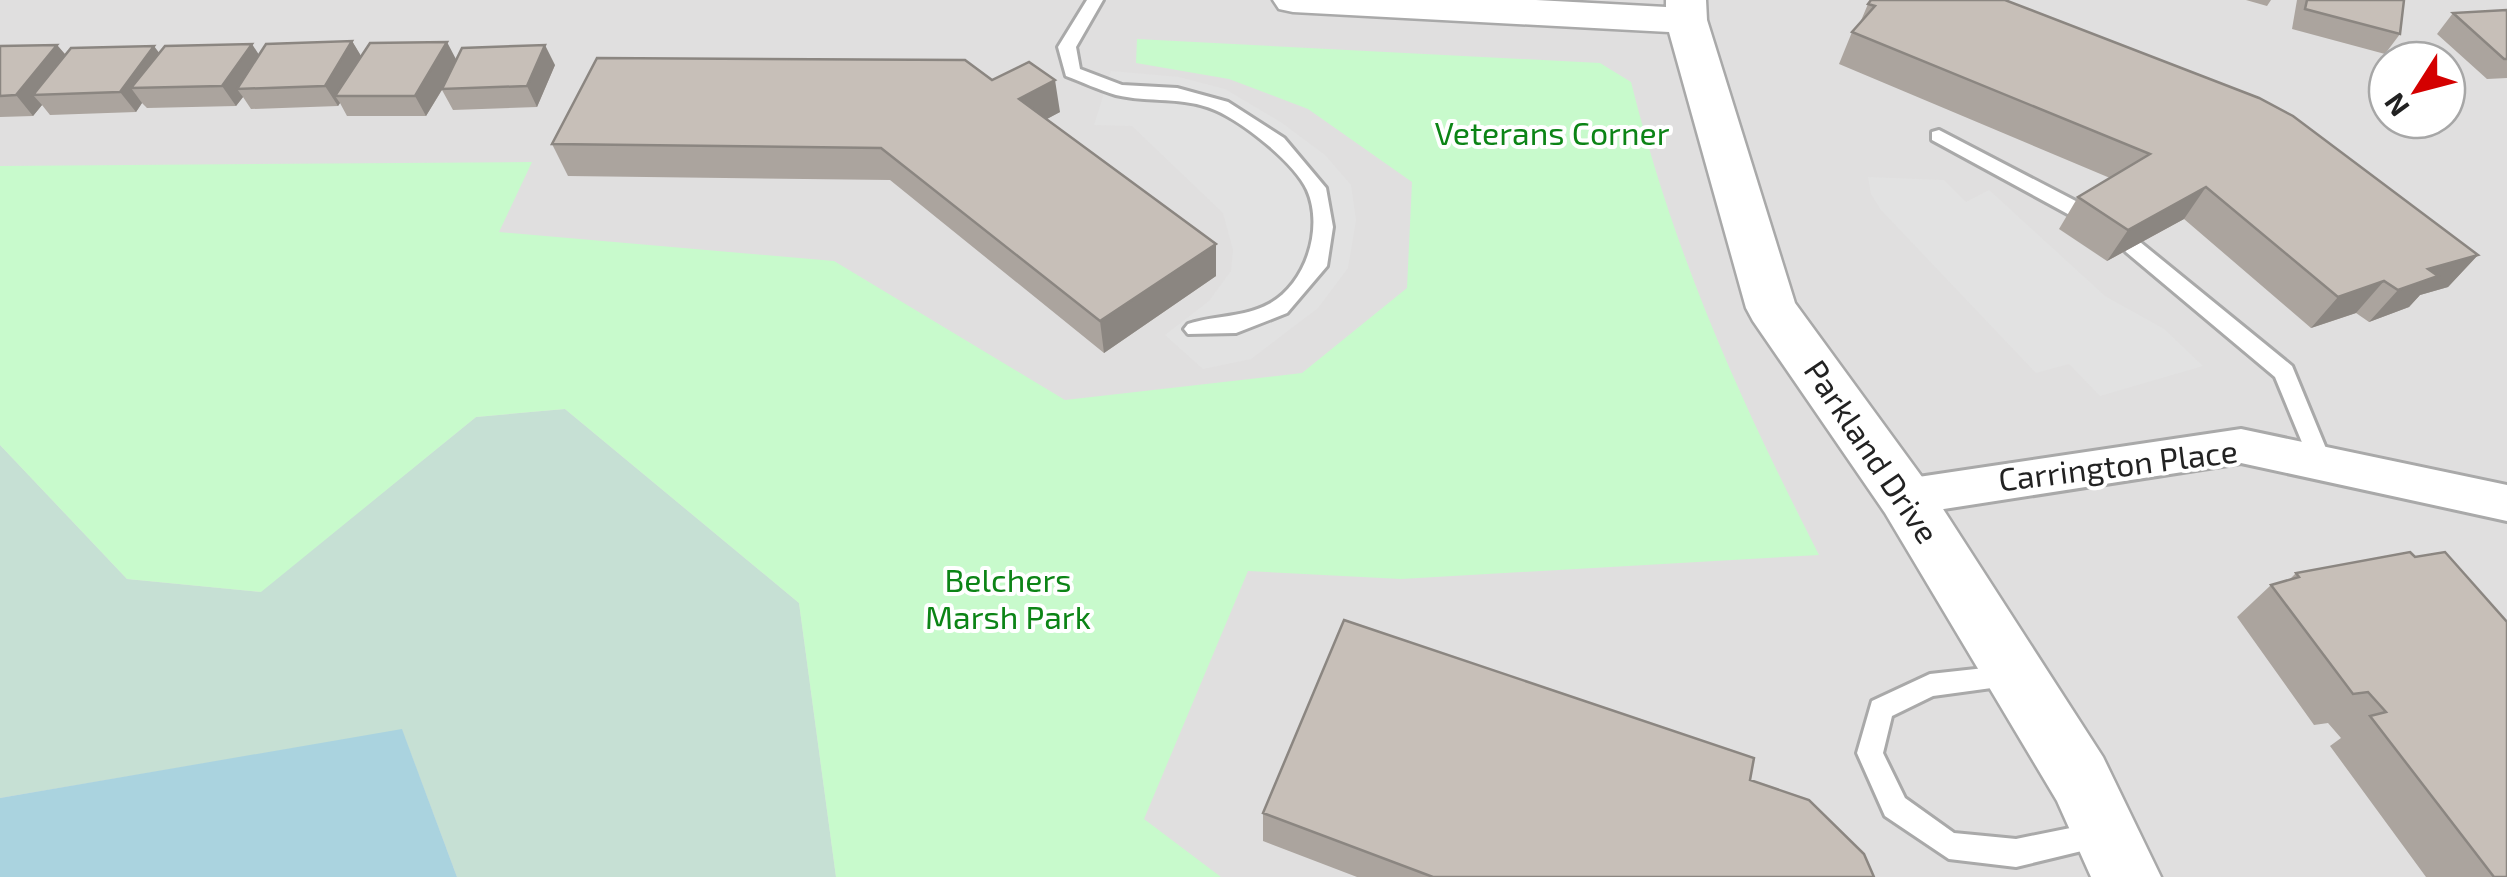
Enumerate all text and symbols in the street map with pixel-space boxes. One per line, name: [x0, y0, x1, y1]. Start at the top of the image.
north arrow: [2367, 40, 2467, 140]
text: N: [2376, 87, 2416, 123]
park label: Veterans Corner: [1434, 113, 1670, 151]
street label: Parkland Drive: [1797, 352, 1948, 550]
street label: Carrington Place: [1996, 431, 2239, 498]
park label: Belchers Marsh Park: [925, 560, 1091, 635]

